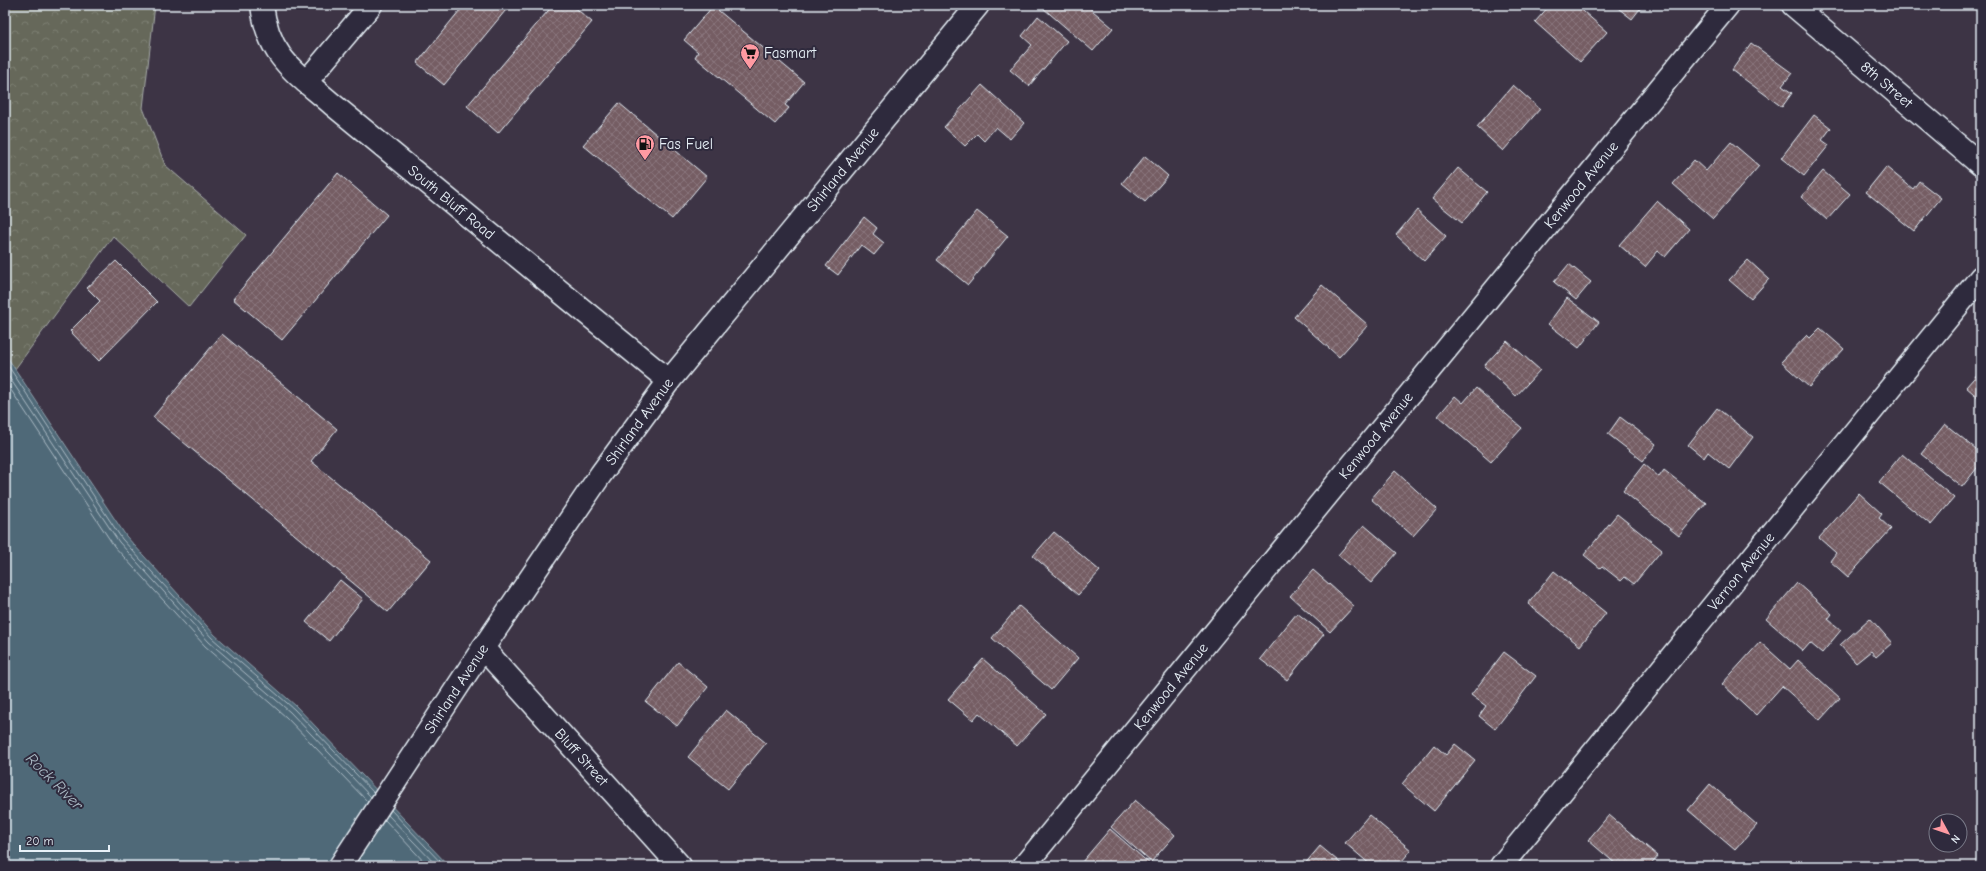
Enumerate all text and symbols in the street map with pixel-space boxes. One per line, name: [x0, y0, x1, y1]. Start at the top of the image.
supermarket icon: Fasmart: [739, 42, 761, 70]
place label: Fasmart: [764, 44, 817, 62]
street label: 8th Street: [1857, 58, 1917, 112]
street label: Shirland Avenue: [803, 123, 883, 215]
fuel station icon: Fas Fuel: [634, 133, 656, 161]
place label: Fas Fuel: [659, 135, 713, 153]
street label: Kenwood Avenue: [1540, 137, 1622, 232]
street label: South Bluff Road: [404, 161, 499, 243]
street label: Shirland Avenue: [602, 374, 678, 469]
street label: Kenwood Avenue: [1335, 388, 1417, 483]
street label: Vernon Avenue: [1704, 528, 1779, 614]
street label: Kenwood Avenue: [1130, 639, 1212, 734]
street label: Shirland Avenue: [420, 640, 493, 737]
street label: Bluff Street: [551, 725, 613, 790]
water label: Rock River: [22, 750, 87, 814]
north arrow: [1928, 813, 1968, 853]
scale bar: [20, 827, 109, 853]
text: N: [1948, 832, 1963, 846]
text: 20 m: [26, 834, 54, 848]

